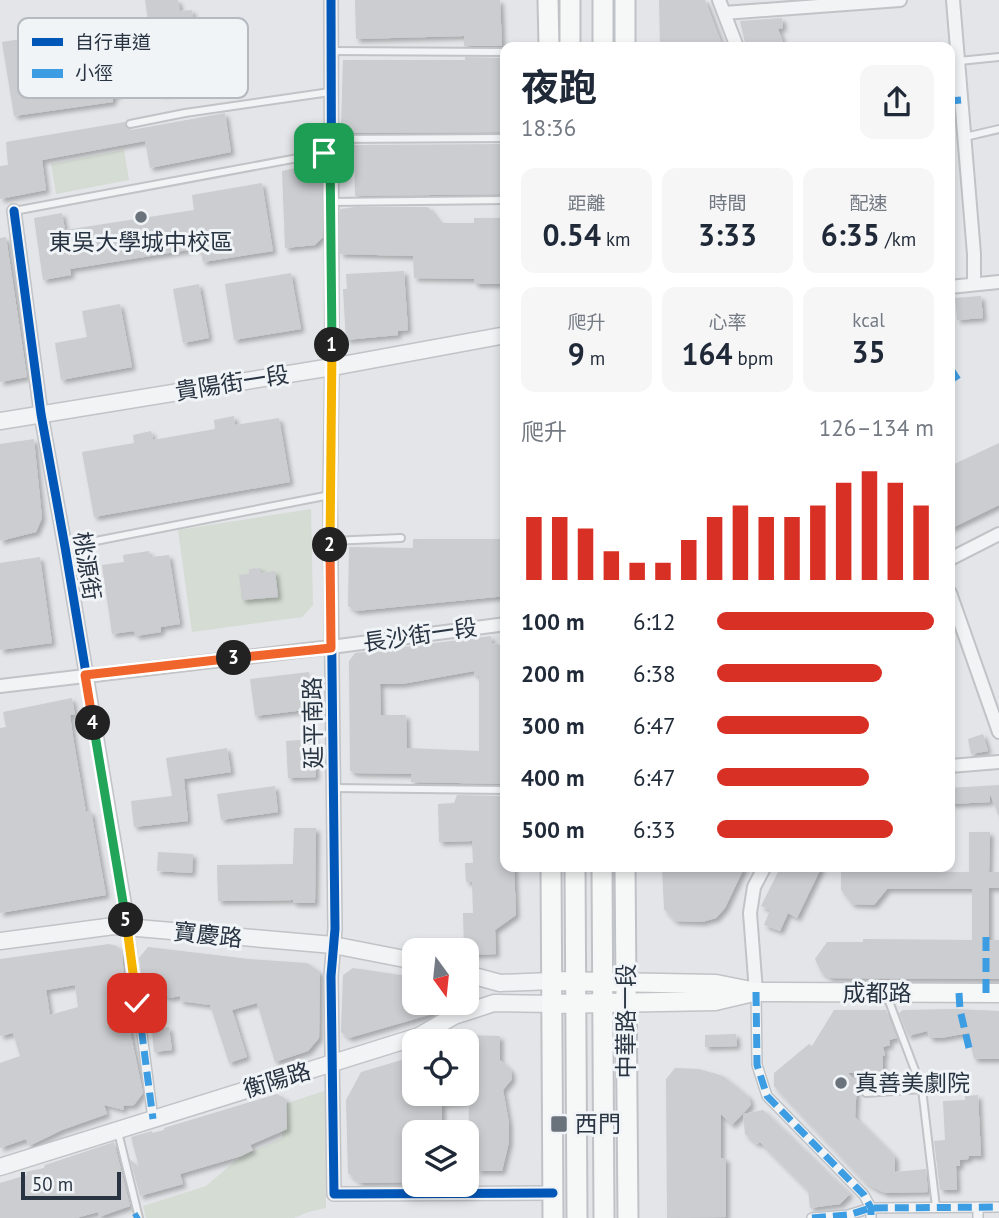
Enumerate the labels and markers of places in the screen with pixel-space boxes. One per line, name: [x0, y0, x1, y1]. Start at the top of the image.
pin: [294, 123, 354, 183]
marker: 東吳大學城中校區: [133, 209, 149, 225]
place label: 東吳大學城中校區: [49, 227, 233, 256]
pin: 1: [314, 328, 350, 362]
pin: 2: [312, 528, 348, 562]
pin: 3: [216, 640, 252, 676]
pin: 4: [76, 706, 110, 740]
pin: 5: [108, 902, 144, 937]
pin: [107, 973, 167, 1033]
place label: 真善美劇院: [855, 1068, 970, 1097]
marker: 真善美劇院: [833, 1075, 849, 1091]
place label: 西門: [575, 1109, 621, 1138]
marker: 西門: [549, 1114, 569, 1134]

